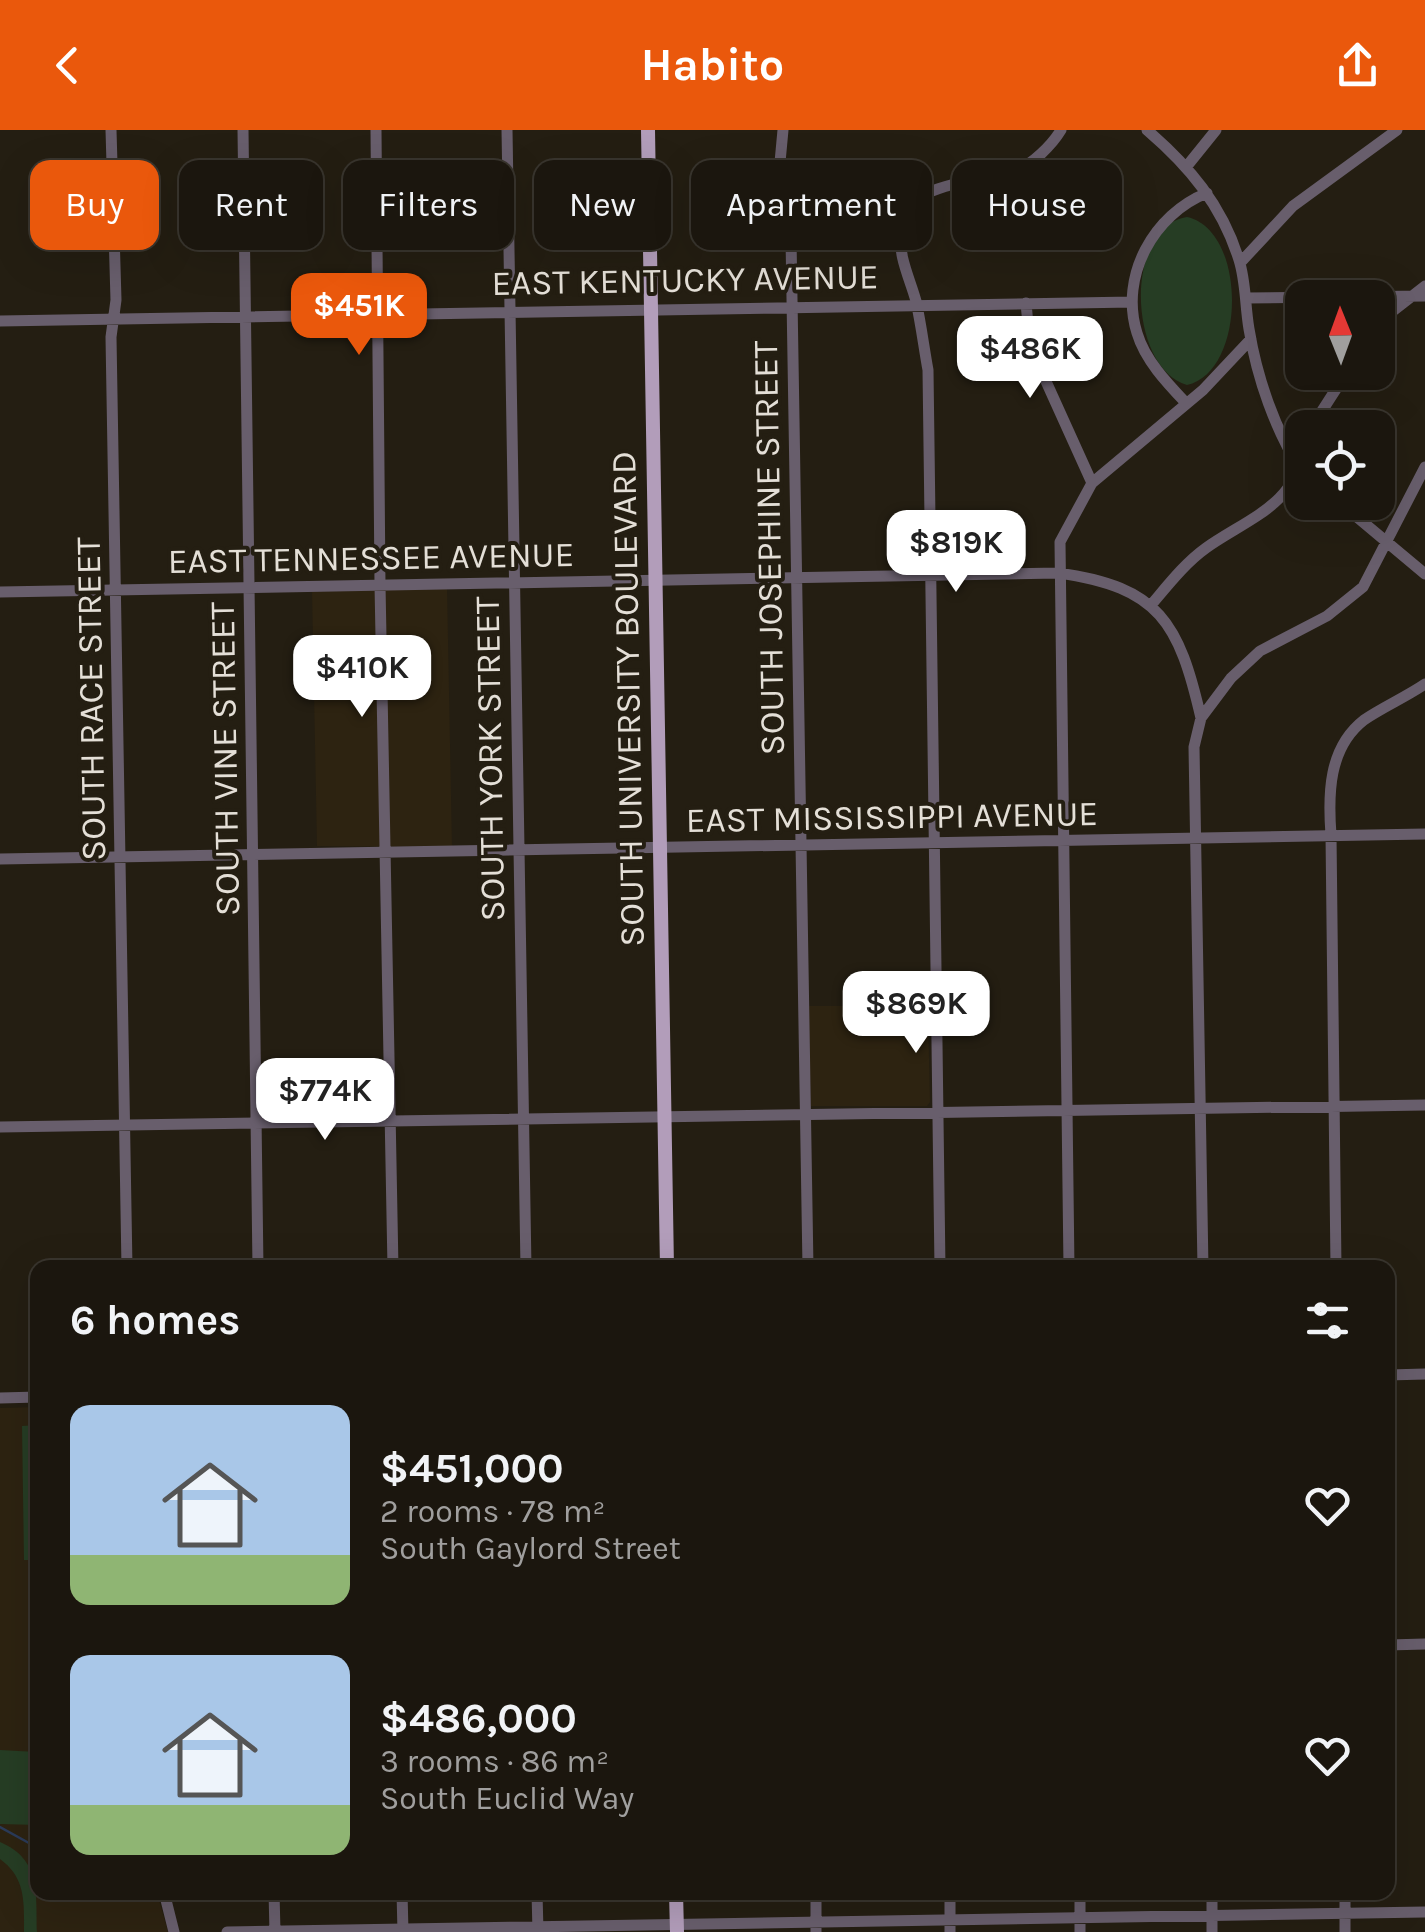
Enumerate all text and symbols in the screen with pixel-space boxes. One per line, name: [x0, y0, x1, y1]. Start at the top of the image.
icon: back: [40, 38, 95, 93]
icon: share: [1330, 38, 1385, 93]
text: Habito: [641, 39, 784, 91]
chip: Buy: [30, 160, 159, 250]
chip: Rent: [179, 160, 323, 250]
chip: Filters: [343, 160, 514, 250]
chip: New: [534, 160, 671, 250]
chip: Apartment: [691, 160, 932, 250]
chip: House: [952, 160, 1122, 250]
street label: EAST KENTUCKY AVENUE: [491, 256, 879, 304]
pin: $451K: [289, 273, 429, 358]
north arrow: [1285, 280, 1395, 390]
map controls: [1285, 280, 1395, 520]
text: $451K: [313, 287, 405, 324]
pin: $486K: [960, 316, 1100, 401]
text: $486K: [979, 330, 1081, 367]
street label: SOUTH JOSEPHINE STREET: [745, 340, 793, 756]
button: locate: [1285, 410, 1395, 520]
street label: SOUTH UNIVERSITY BOULEVARD: [603, 451, 653, 947]
pin: $819K: [886, 510, 1026, 595]
text: $819K: [909, 524, 1003, 561]
street label: EAST TENNESSEE AVENUE: [167, 534, 575, 582]
street label: SOUTH RACE STREET: [68, 536, 114, 861]
street label: SOUTH YORK STREET: [467, 596, 513, 922]
street label: SOUTH VINE STREET: [202, 601, 248, 916]
pin: $410K: [292, 635, 432, 720]
text: $410K: [315, 649, 409, 686]
street label: EAST MISSISSIPPI AVENUE: [686, 793, 1098, 841]
pin: $869K: [846, 971, 986, 1056]
text: $869K: [865, 985, 967, 1022]
pin: $774K: [255, 1058, 395, 1143]
text: $774K: [278, 1072, 372, 1109]
icon: filters: [1300, 1293, 1355, 1348]
text: 6 homes: [70, 1295, 240, 1345]
text: $451,000: [380, 1443, 564, 1493]
icon: home: [150, 1445, 270, 1565]
icon: heart: [1300, 1478, 1355, 1533]
text: 2 rooms · 78 m²: [380, 1493, 605, 1530]
text: South Gaylord Street: [380, 1530, 681, 1567]
text: $486,000: [380, 1693, 577, 1743]
icon: home: [150, 1695, 270, 1815]
icon: heart: [1300, 1728, 1355, 1783]
text: 3 rooms · 86 m²: [380, 1743, 609, 1780]
text: South Euclid Way: [380, 1780, 634, 1817]

